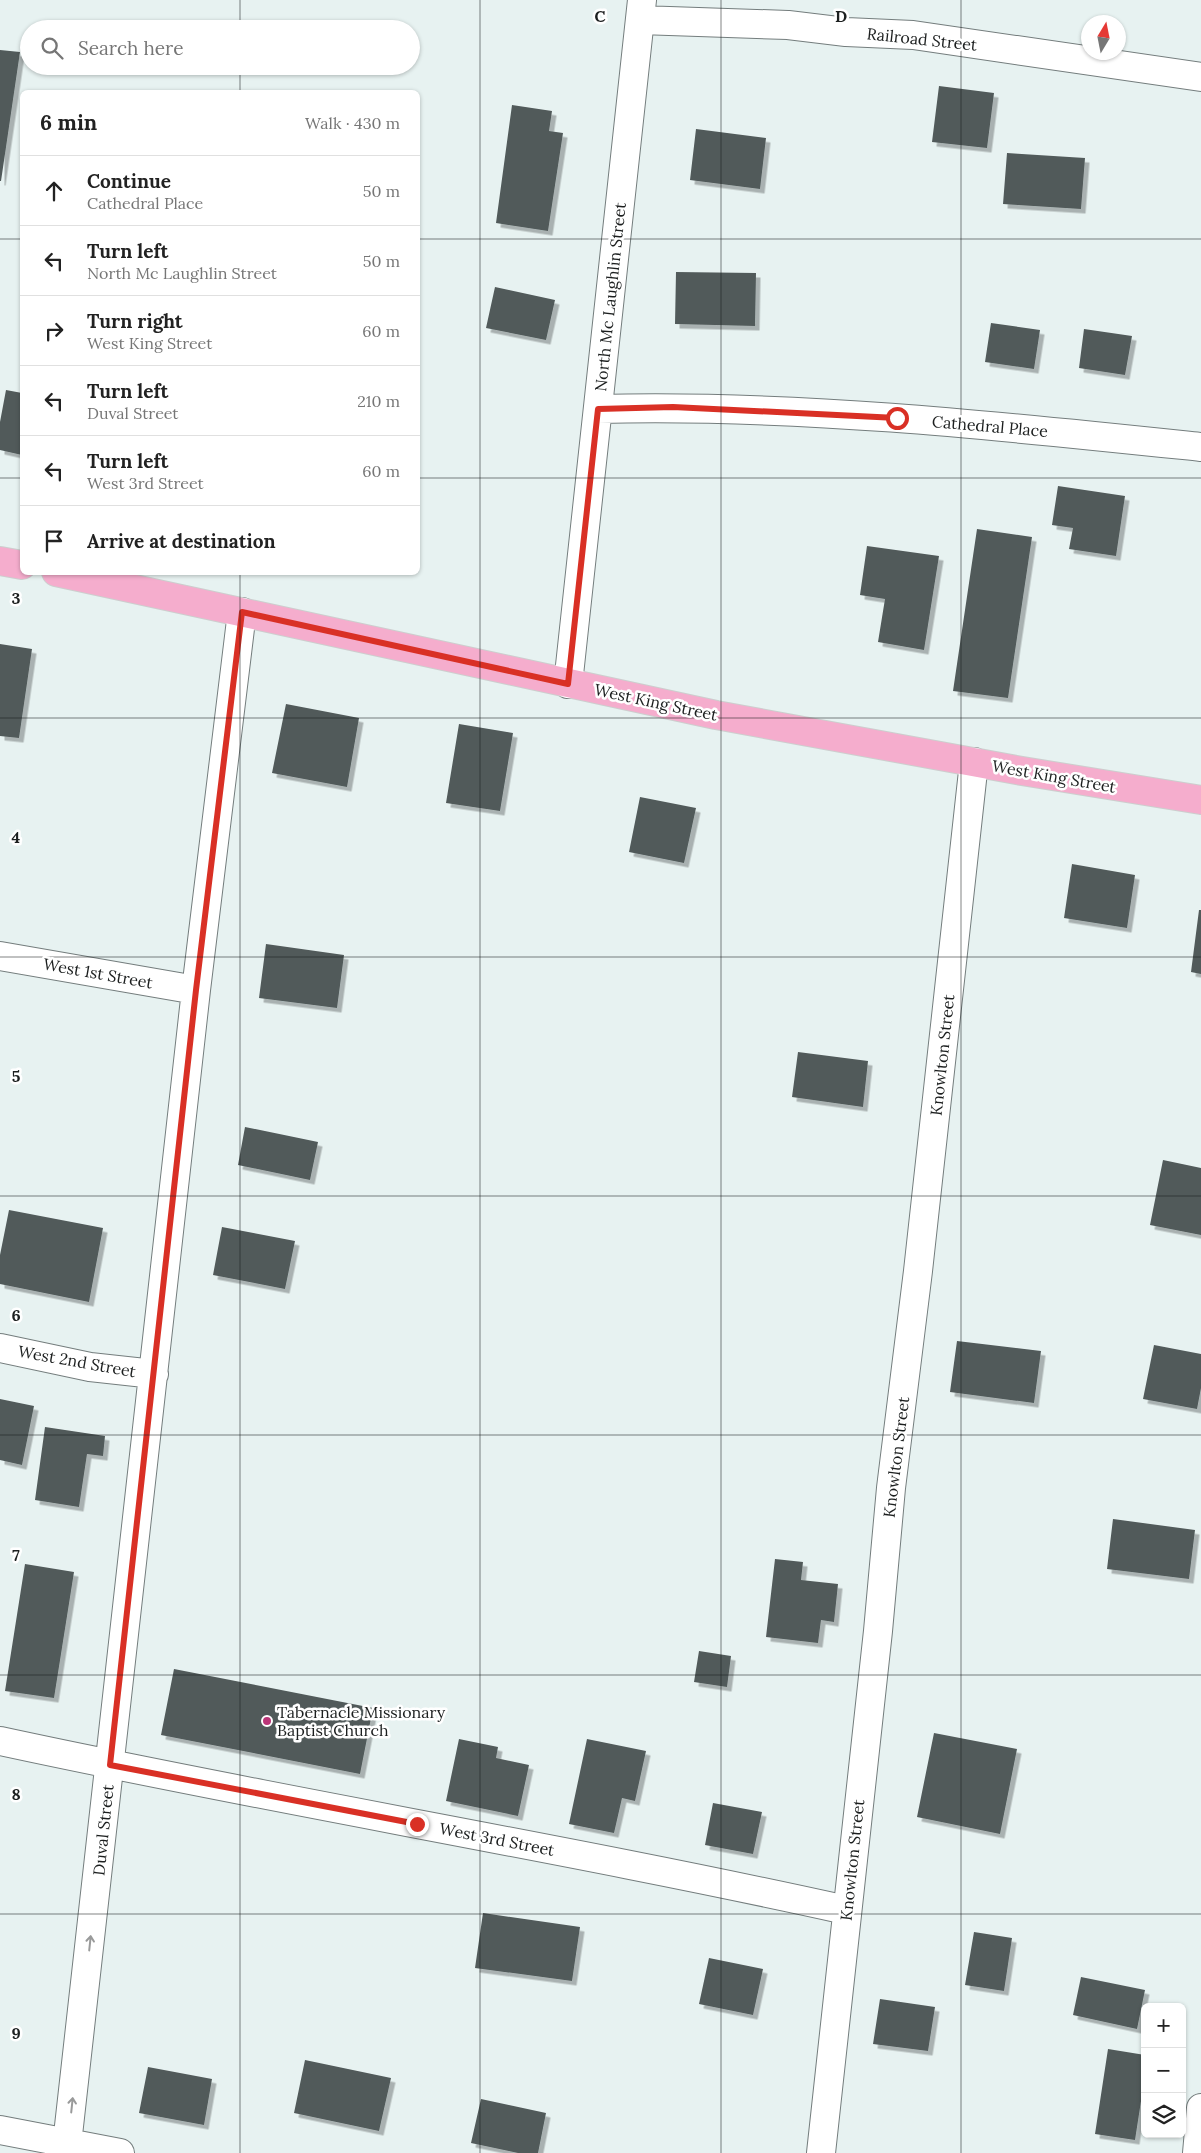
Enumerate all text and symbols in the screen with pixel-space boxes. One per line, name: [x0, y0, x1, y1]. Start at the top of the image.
text: C: [594, 6, 606, 26]
text: D: [835, 6, 847, 26]
north arrow: [1081, 15, 1126, 60]
search box: [20, 20, 420, 75]
street label: Railroad Street: [866, 23, 979, 55]
icon: search: [38, 34, 66, 62]
text: Search here: [78, 36, 184, 60]
text: 6 min: [40, 109, 97, 136]
text: Walk · 430 m: [305, 113, 400, 133]
text: Continue: [87, 169, 171, 193]
icon: ahead: [40, 177, 68, 205]
text: 50 m: [363, 181, 400, 201]
text: Cathedral Place: [87, 193, 203, 213]
street label: North Mc Laughlin Street: [590, 201, 630, 393]
text: Turn left: [87, 239, 168, 263]
icon: left: [40, 247, 68, 275]
text: 50 m: [363, 251, 400, 271]
text: North Mc Laughlin Street: [87, 263, 277, 283]
text: Turn right: [87, 309, 183, 333]
icon: right: [40, 317, 68, 345]
text: 60 m: [362, 321, 400, 341]
text: West King Street: [87, 333, 212, 353]
text: Turn left: [87, 379, 168, 403]
icon: left: [40, 387, 68, 415]
text: 210 m: [357, 391, 400, 411]
text: Duval Street: [87, 403, 179, 423]
route start: [886, 407, 909, 430]
street label: Cathedral Place: [931, 411, 1049, 441]
text: Turn left: [87, 449, 168, 473]
icon: left: [40, 457, 68, 485]
text: 60 m: [362, 461, 400, 481]
text: West 3rd Street: [87, 473, 204, 493]
icon: arrive: [40, 527, 68, 555]
text: Arrive at destination: [87, 529, 276, 553]
text: 3: [12, 588, 21, 608]
street label: West King Street: [593, 679, 720, 725]
street label: West King Street: [991, 755, 1118, 797]
text: 4: [12, 827, 21, 847]
street label: West 1st Street: [42, 954, 155, 993]
street label: Knowlton Street: [926, 993, 958, 1117]
text: 5: [12, 1066, 21, 1086]
text: 6: [11, 1305, 21, 1325]
street label: West 2nd Street: [17, 1341, 138, 1381]
street label: Knowlton Street: [879, 1395, 913, 1519]
text: 7: [12, 1545, 20, 1565]
place label: Tabernacle Missionary Baptist Church: [277, 1702, 446, 1740]
marker: Tabernacle Missionary Baptist Church: [261, 1715, 273, 1727]
street label: Duval Street: [88, 1783, 118, 1877]
text: 8: [11, 1784, 21, 1804]
street label: Knowlton Street: [836, 1798, 868, 1922]
route end: [406, 1813, 429, 1836]
street label: West 3rd Street: [438, 1818, 557, 1860]
one-way arrow: [85, 1935, 95, 1951]
map controls: [1141, 2003, 1186, 2138]
button: +: [1141, 2003, 1186, 2048]
text: 9: [11, 2023, 21, 2043]
button: −: [1141, 2048, 1186, 2093]
button: layers: [1141, 2093, 1186, 2138]
one-way arrow: [67, 2097, 77, 2113]

